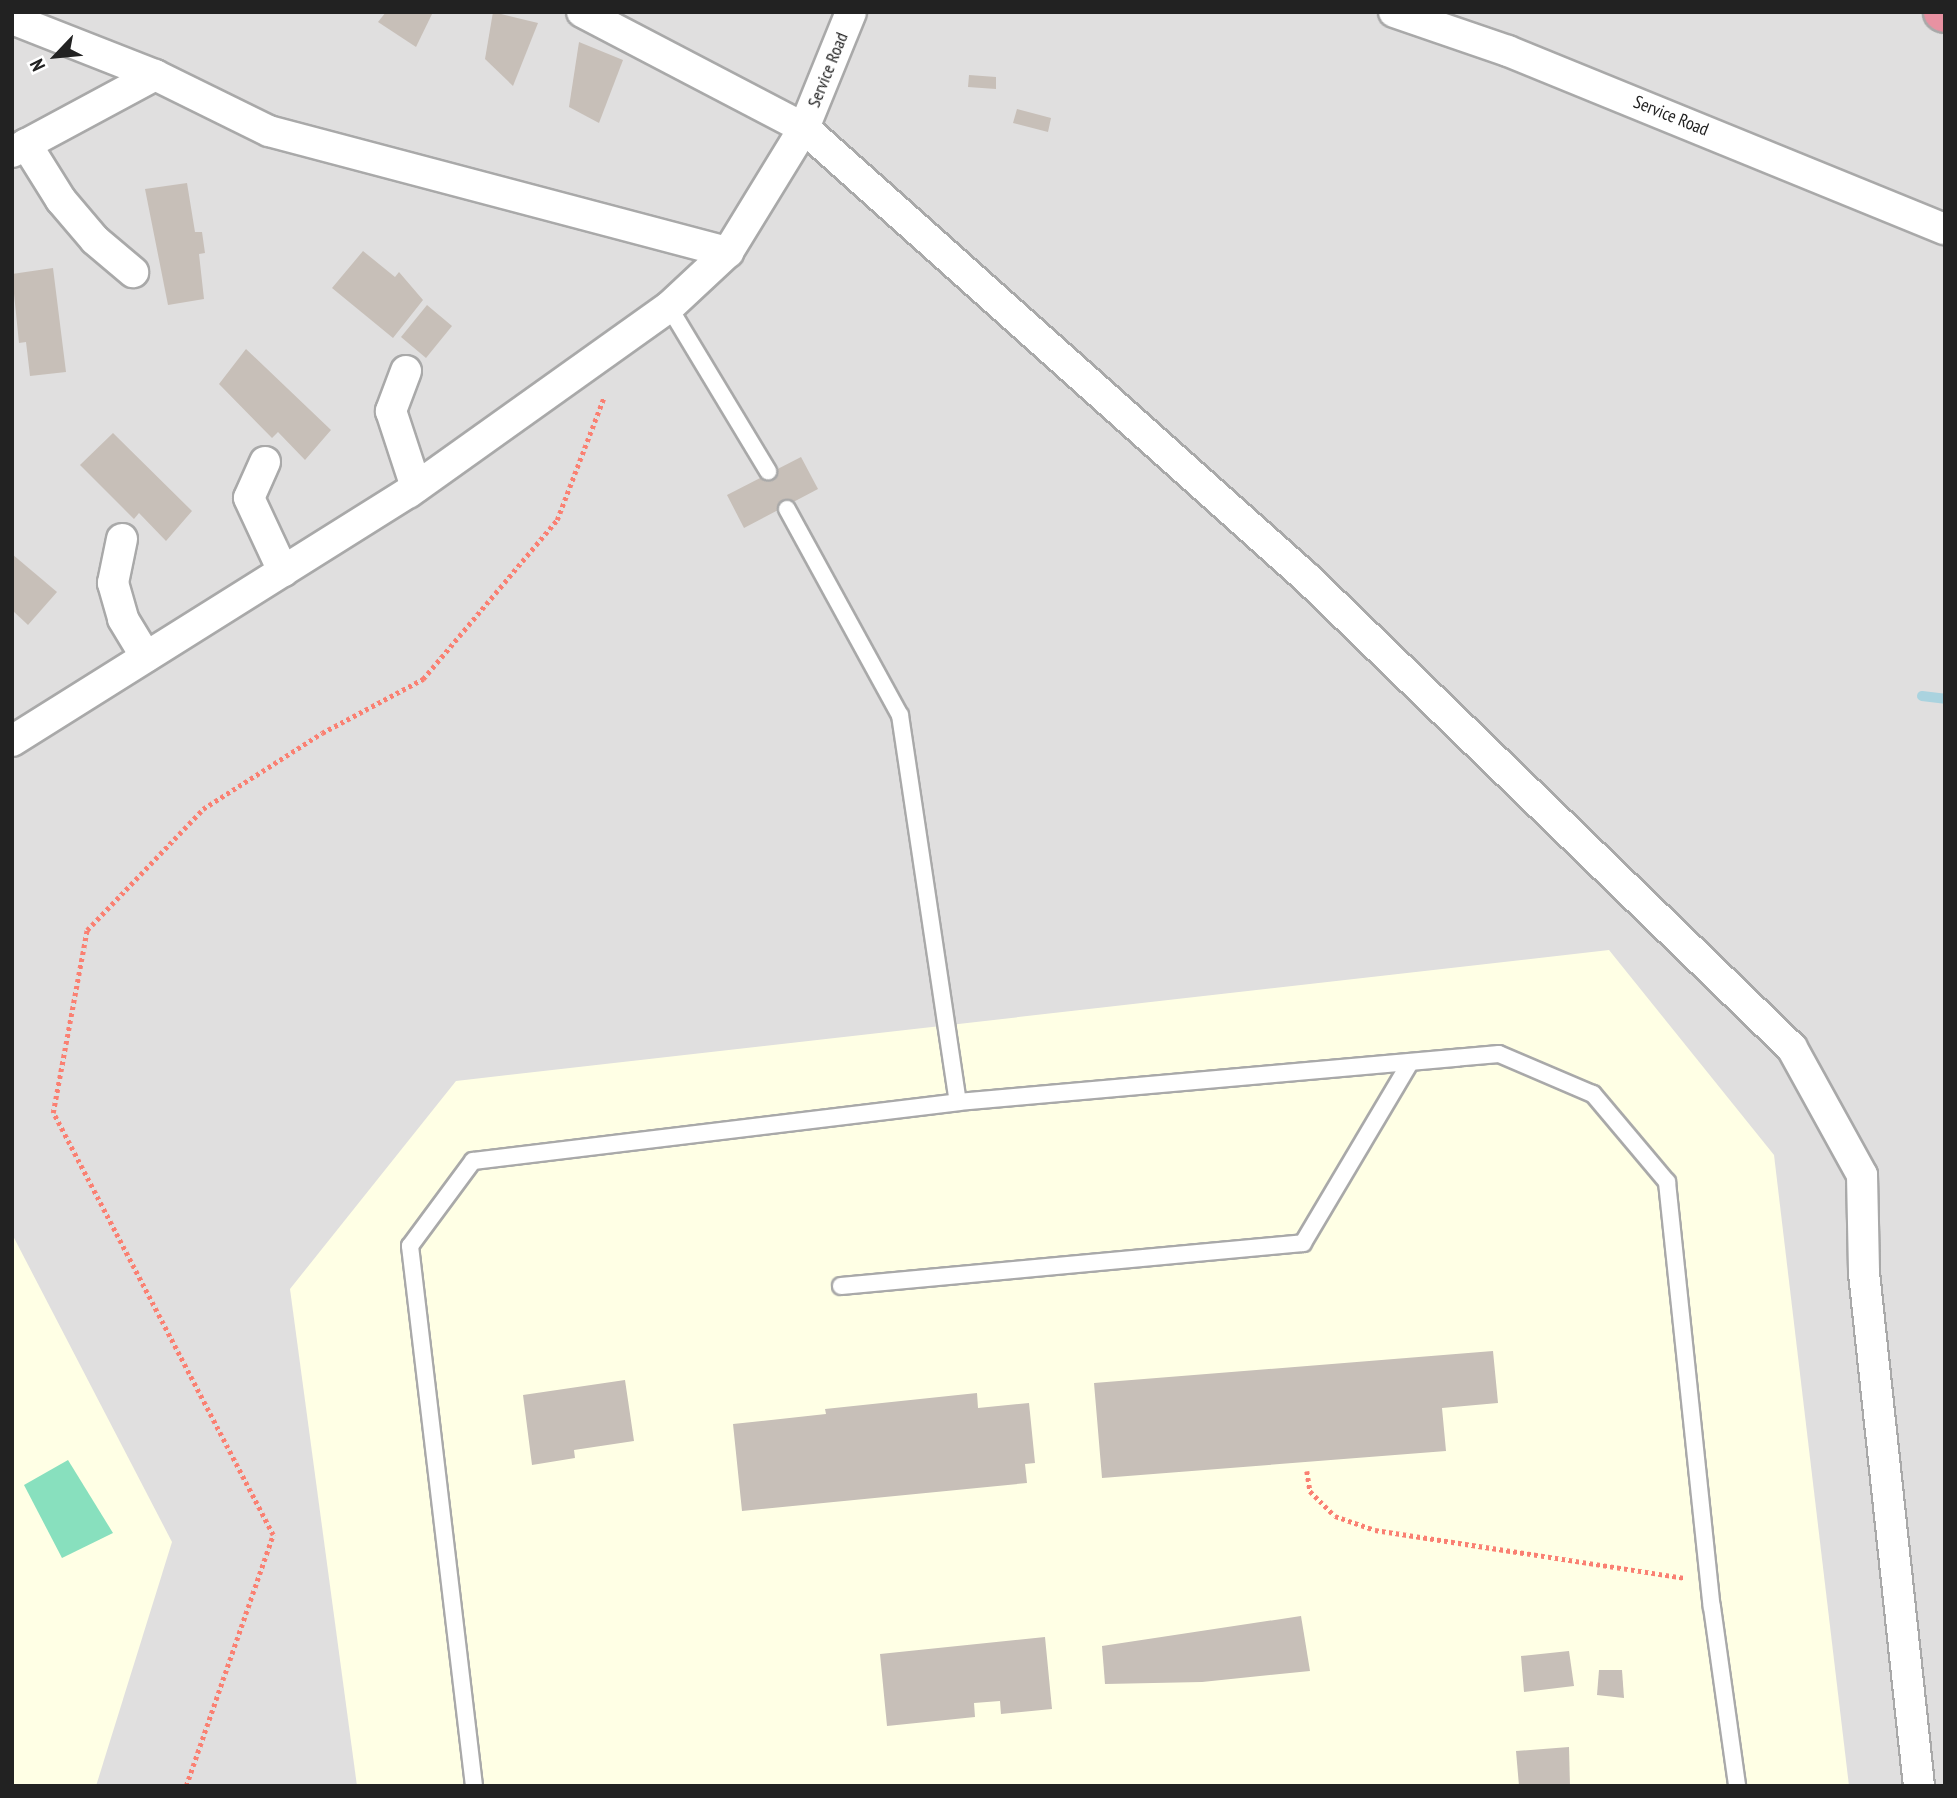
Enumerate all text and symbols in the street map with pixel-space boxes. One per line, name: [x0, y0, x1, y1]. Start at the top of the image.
north arrow: [21, 21, 91, 91]
street label: Service Road: [803, 29, 853, 111]
text: N: [24, 55, 50, 75]
street label: Service Road: [1630, 91, 1712, 141]

